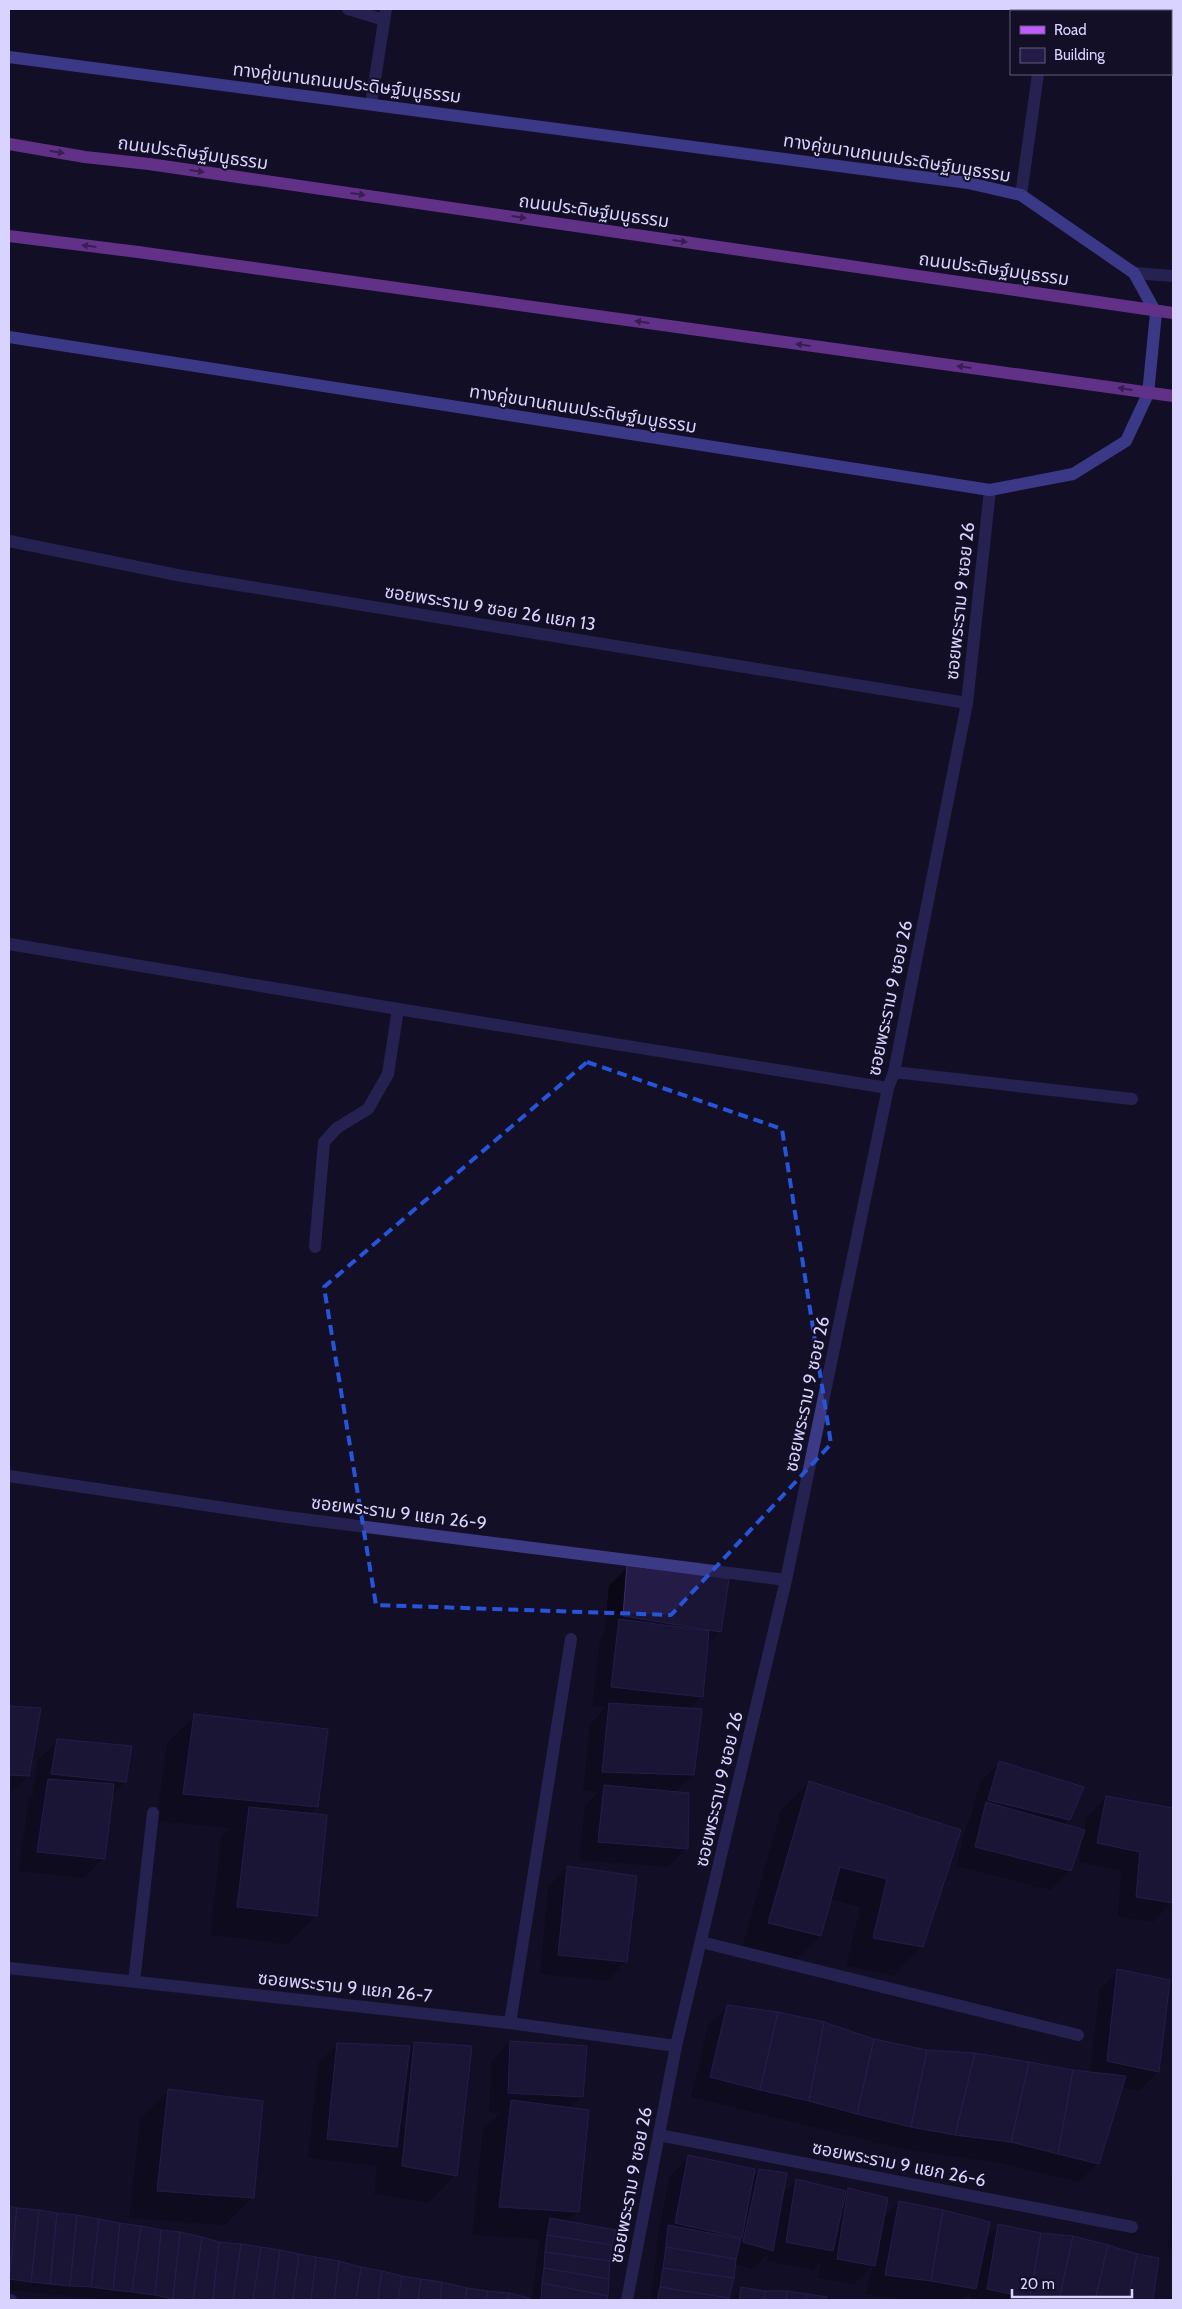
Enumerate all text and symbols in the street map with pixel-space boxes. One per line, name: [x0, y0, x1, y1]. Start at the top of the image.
legend: [1010, 10, 1172, 75]
text: Road: [1054, 21, 1087, 39]
text: Building: [1054, 46, 1105, 64]
street label: ทางคู่ขนานถนนประดิษฐ์มนูธรรม: [231, 58, 462, 109]
street label: ทางคู่ขนานถนนประดิษฐ์มนูธรรม: [782, 129, 1012, 188]
street label: ถนนประดิษฐ์มนูธรรม: [116, 132, 270, 175]
one-way arrow: [49, 148, 65, 156]
one-way arrow: [190, 167, 206, 175]
one-way arrow: [350, 190, 366, 198]
street label: ถนนประดิษฐ์มนูธรรม: [517, 190, 671, 233]
one-way arrow: [511, 214, 527, 222]
one-way arrow: [672, 237, 688, 245]
one-way arrow: [81, 242, 97, 250]
street label: ถนนประดิษฐ์มนูธรรม: [917, 248, 1071, 291]
one-way arrow: [634, 318, 650, 326]
one-way arrow: [795, 340, 811, 348]
one-way arrow: [956, 363, 972, 371]
street label: ทางคู่ขนานถนนประดิษฐ์มนูธรรม: [468, 380, 698, 439]
one-way arrow: [1117, 385, 1133, 393]
street label: ซอยพระราม 9 ซอย 26: [941, 521, 979, 681]
street label: ซอยพระราม 9 ซอย 26 แยก 13: [383, 580, 597, 636]
street label: ซอยพระราม 9 ซอย 26: [863, 918, 917, 1078]
street label: ซอยพระราม 9 ซอย 26: [780, 1314, 834, 1474]
street label: ซอยพระราม 9 แยก 26-9: [310, 1491, 488, 1535]
street label: ซอยพระราม 9 ซอย 26: [690, 1709, 748, 1869]
street label: ซอยพระราม 9 แยก 26-7: [257, 1967, 433, 2007]
street label: ซอยพระราม 9 ซอย 26: [605, 2105, 657, 2265]
street label: ซอยพระราม 9 แยก 26-6: [810, 2136, 988, 2192]
scale bar: [1012, 2266, 1132, 2298]
text: 20 m: [1020, 2275, 1055, 2293]

